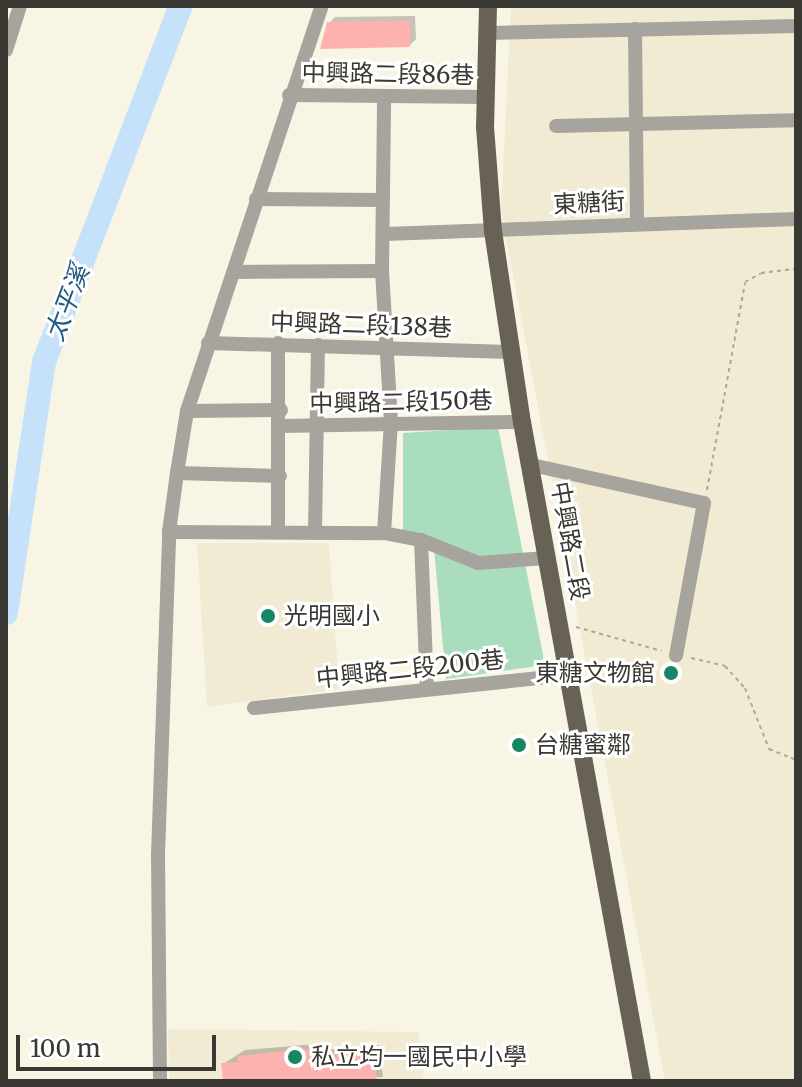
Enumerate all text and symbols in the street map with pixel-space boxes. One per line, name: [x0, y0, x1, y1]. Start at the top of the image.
street label: 中興路二段86巷: [301, 58, 475, 90]
street label: 東糖街: [552, 187, 626, 219]
water label: 太平溪: [38, 261, 96, 345]
street label: 中興路二段138巷: [270, 307, 452, 343]
street label: 中興路二段150巷: [309, 386, 493, 418]
street label: 中興路二段: [545, 479, 595, 603]
place label: 光明國小: [284, 602, 380, 630]
marker: 光明國小: [259, 607, 277, 625]
street label: 中興路二段200巷: [315, 645, 505, 693]
place label: 東糖文物館: [535, 659, 655, 687]
marker: 東糖文物館: [662, 664, 680, 682]
place label: 台糖蜜鄰: [535, 731, 631, 759]
marker: 台糖蜜鄰: [510, 736, 528, 754]
scale bar: [20, 1019, 220, 1069]
text: 100 m: [30, 1033, 100, 1064]
place label: 私立均一國民中小學: [311, 1043, 527, 1071]
marker: 私立均一國民中小學: [286, 1048, 304, 1066]

